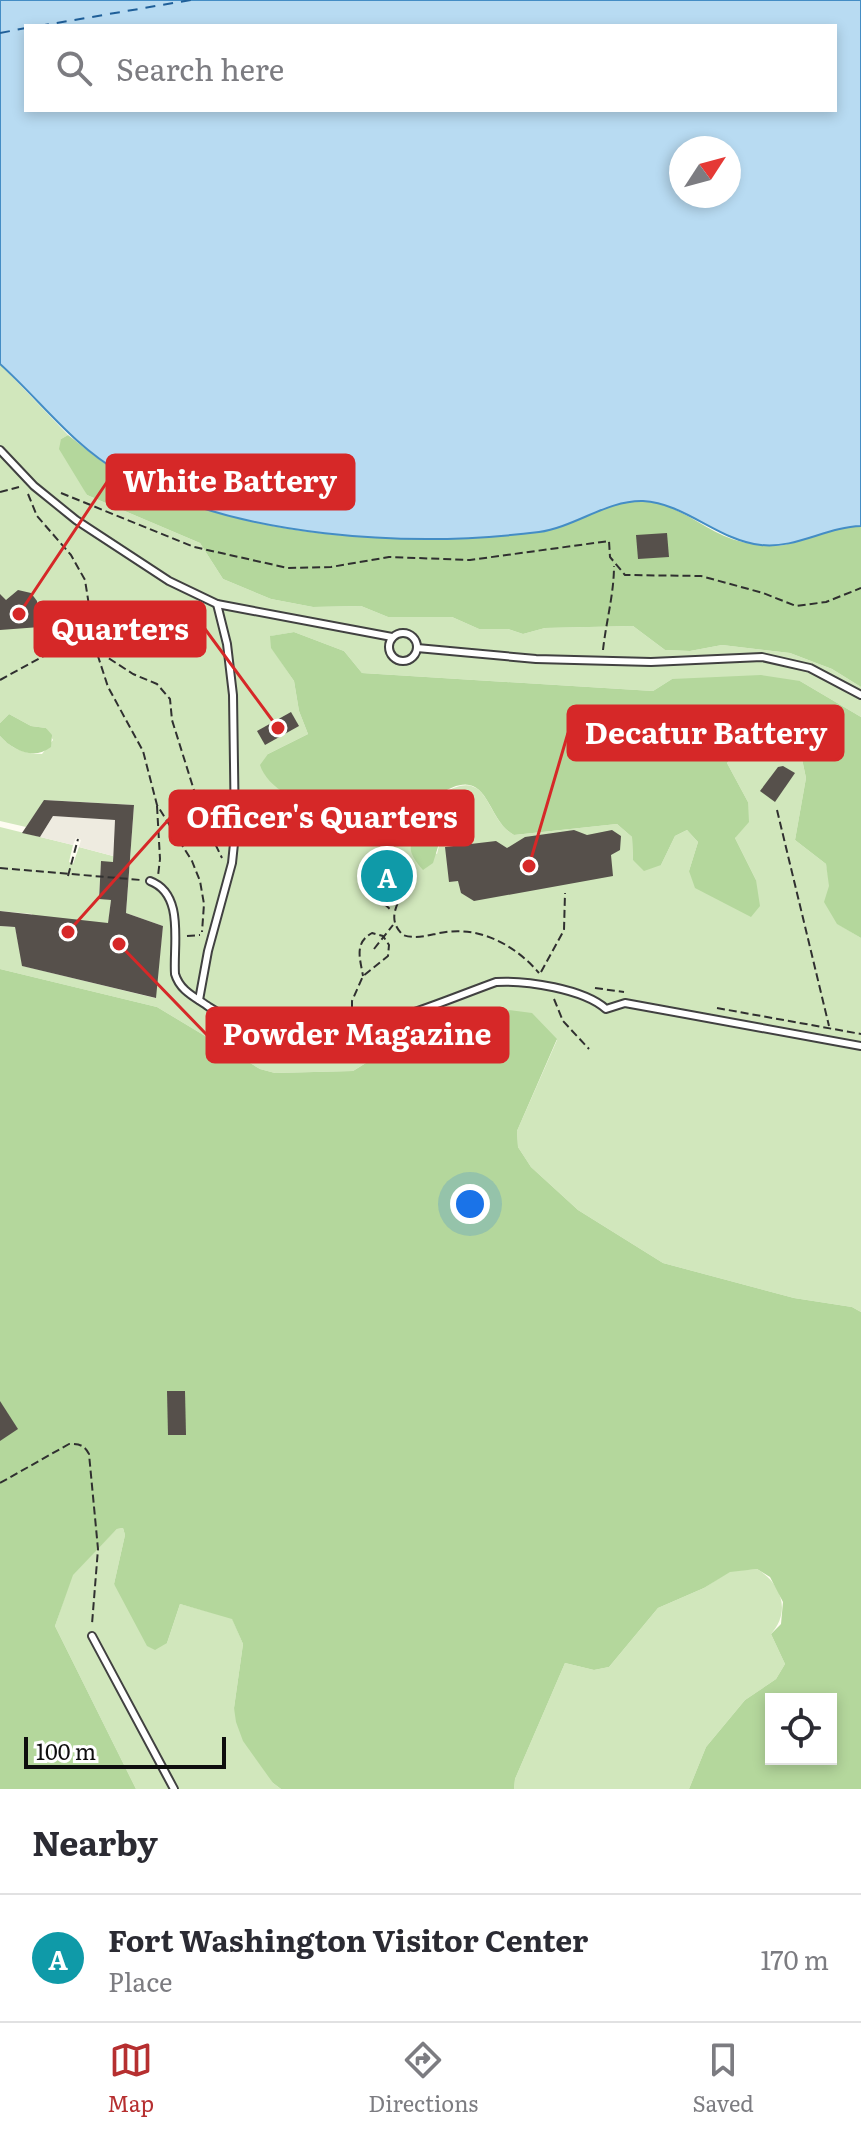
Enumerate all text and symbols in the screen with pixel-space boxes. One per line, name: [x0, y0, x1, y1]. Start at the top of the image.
search box: [24, 24, 837, 112]
icon: search: [52, 46, 96, 90]
text: Search here: [116, 46, 284, 90]
north arrow: [669, 136, 741, 208]
callout: White Battery: [107, 455, 354, 509]
text: White Battery: [123, 457, 338, 501]
callout: Quarters: [35, 602, 205, 656]
text: Quarters: [51, 605, 189, 649]
callout: Decatur Battery: [568, 706, 843, 760]
text: Decatur Battery: [585, 709, 828, 753]
callout: Officer's Quarters: [170, 791, 473, 845]
text: Officer's Quarters: [186, 793, 458, 837]
pin: A: [361, 846, 413, 906]
callout: Powder Magazine: [207, 1008, 508, 1062]
text: Powder Magazine: [222, 1010, 492, 1054]
your location: [450, 1184, 490, 1224]
map controls: [765, 1693, 837, 1765]
button: locate: [765, 1693, 837, 1765]
scale bar: [24, 1733, 226, 1769]
text: 100 m: [36, 1734, 96, 1767]
text: Nearby: [32, 1816, 158, 1866]
text: Fort Washington Visitor Center: [108, 1917, 588, 1961]
text: A: [48, 1939, 68, 1978]
text: 170 m: [761, 1939, 829, 1978]
text: Place: [108, 1961, 173, 2000]
tab: Map: [107, 2038, 154, 2119]
tab: Directions: [368, 2038, 478, 2119]
tab: Saved: [693, 2038, 754, 2119]

